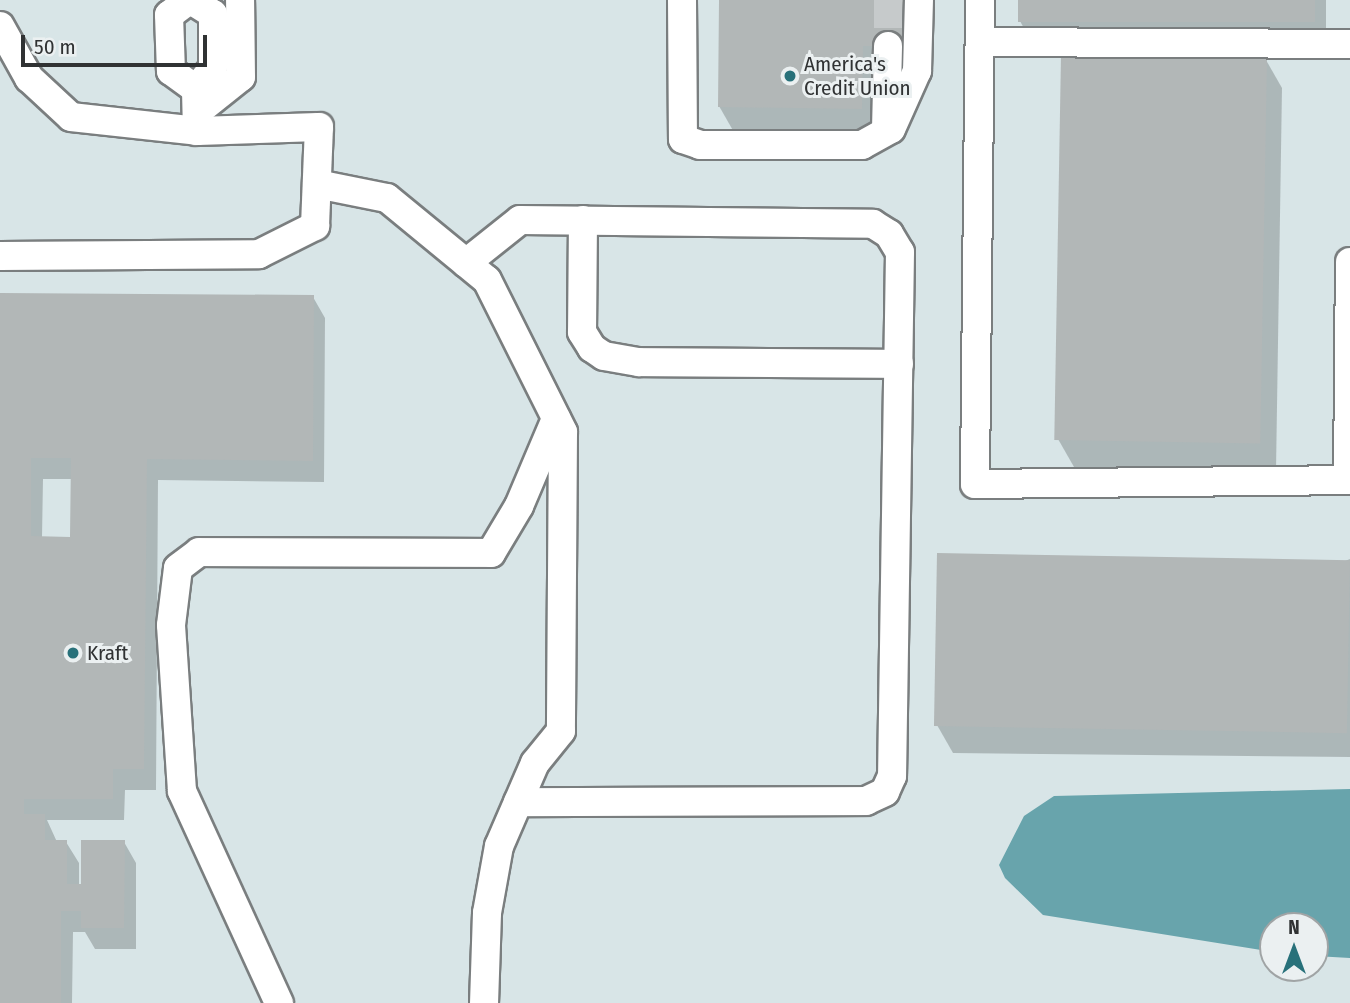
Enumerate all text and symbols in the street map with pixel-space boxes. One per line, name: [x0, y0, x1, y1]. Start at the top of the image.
scale bar: [24, 21, 210, 65]
text: 50 m: [34, 34, 76, 60]
place label: America's Credit Union: [804, 51, 911, 101]
marker: America's Credit Union: [782, 68, 798, 84]
place label: Kraft: [87, 640, 128, 666]
marker: Kraft: [65, 645, 81, 661]
north arrow: [1259, 912, 1329, 982]
text: N: [1288, 916, 1300, 939]

